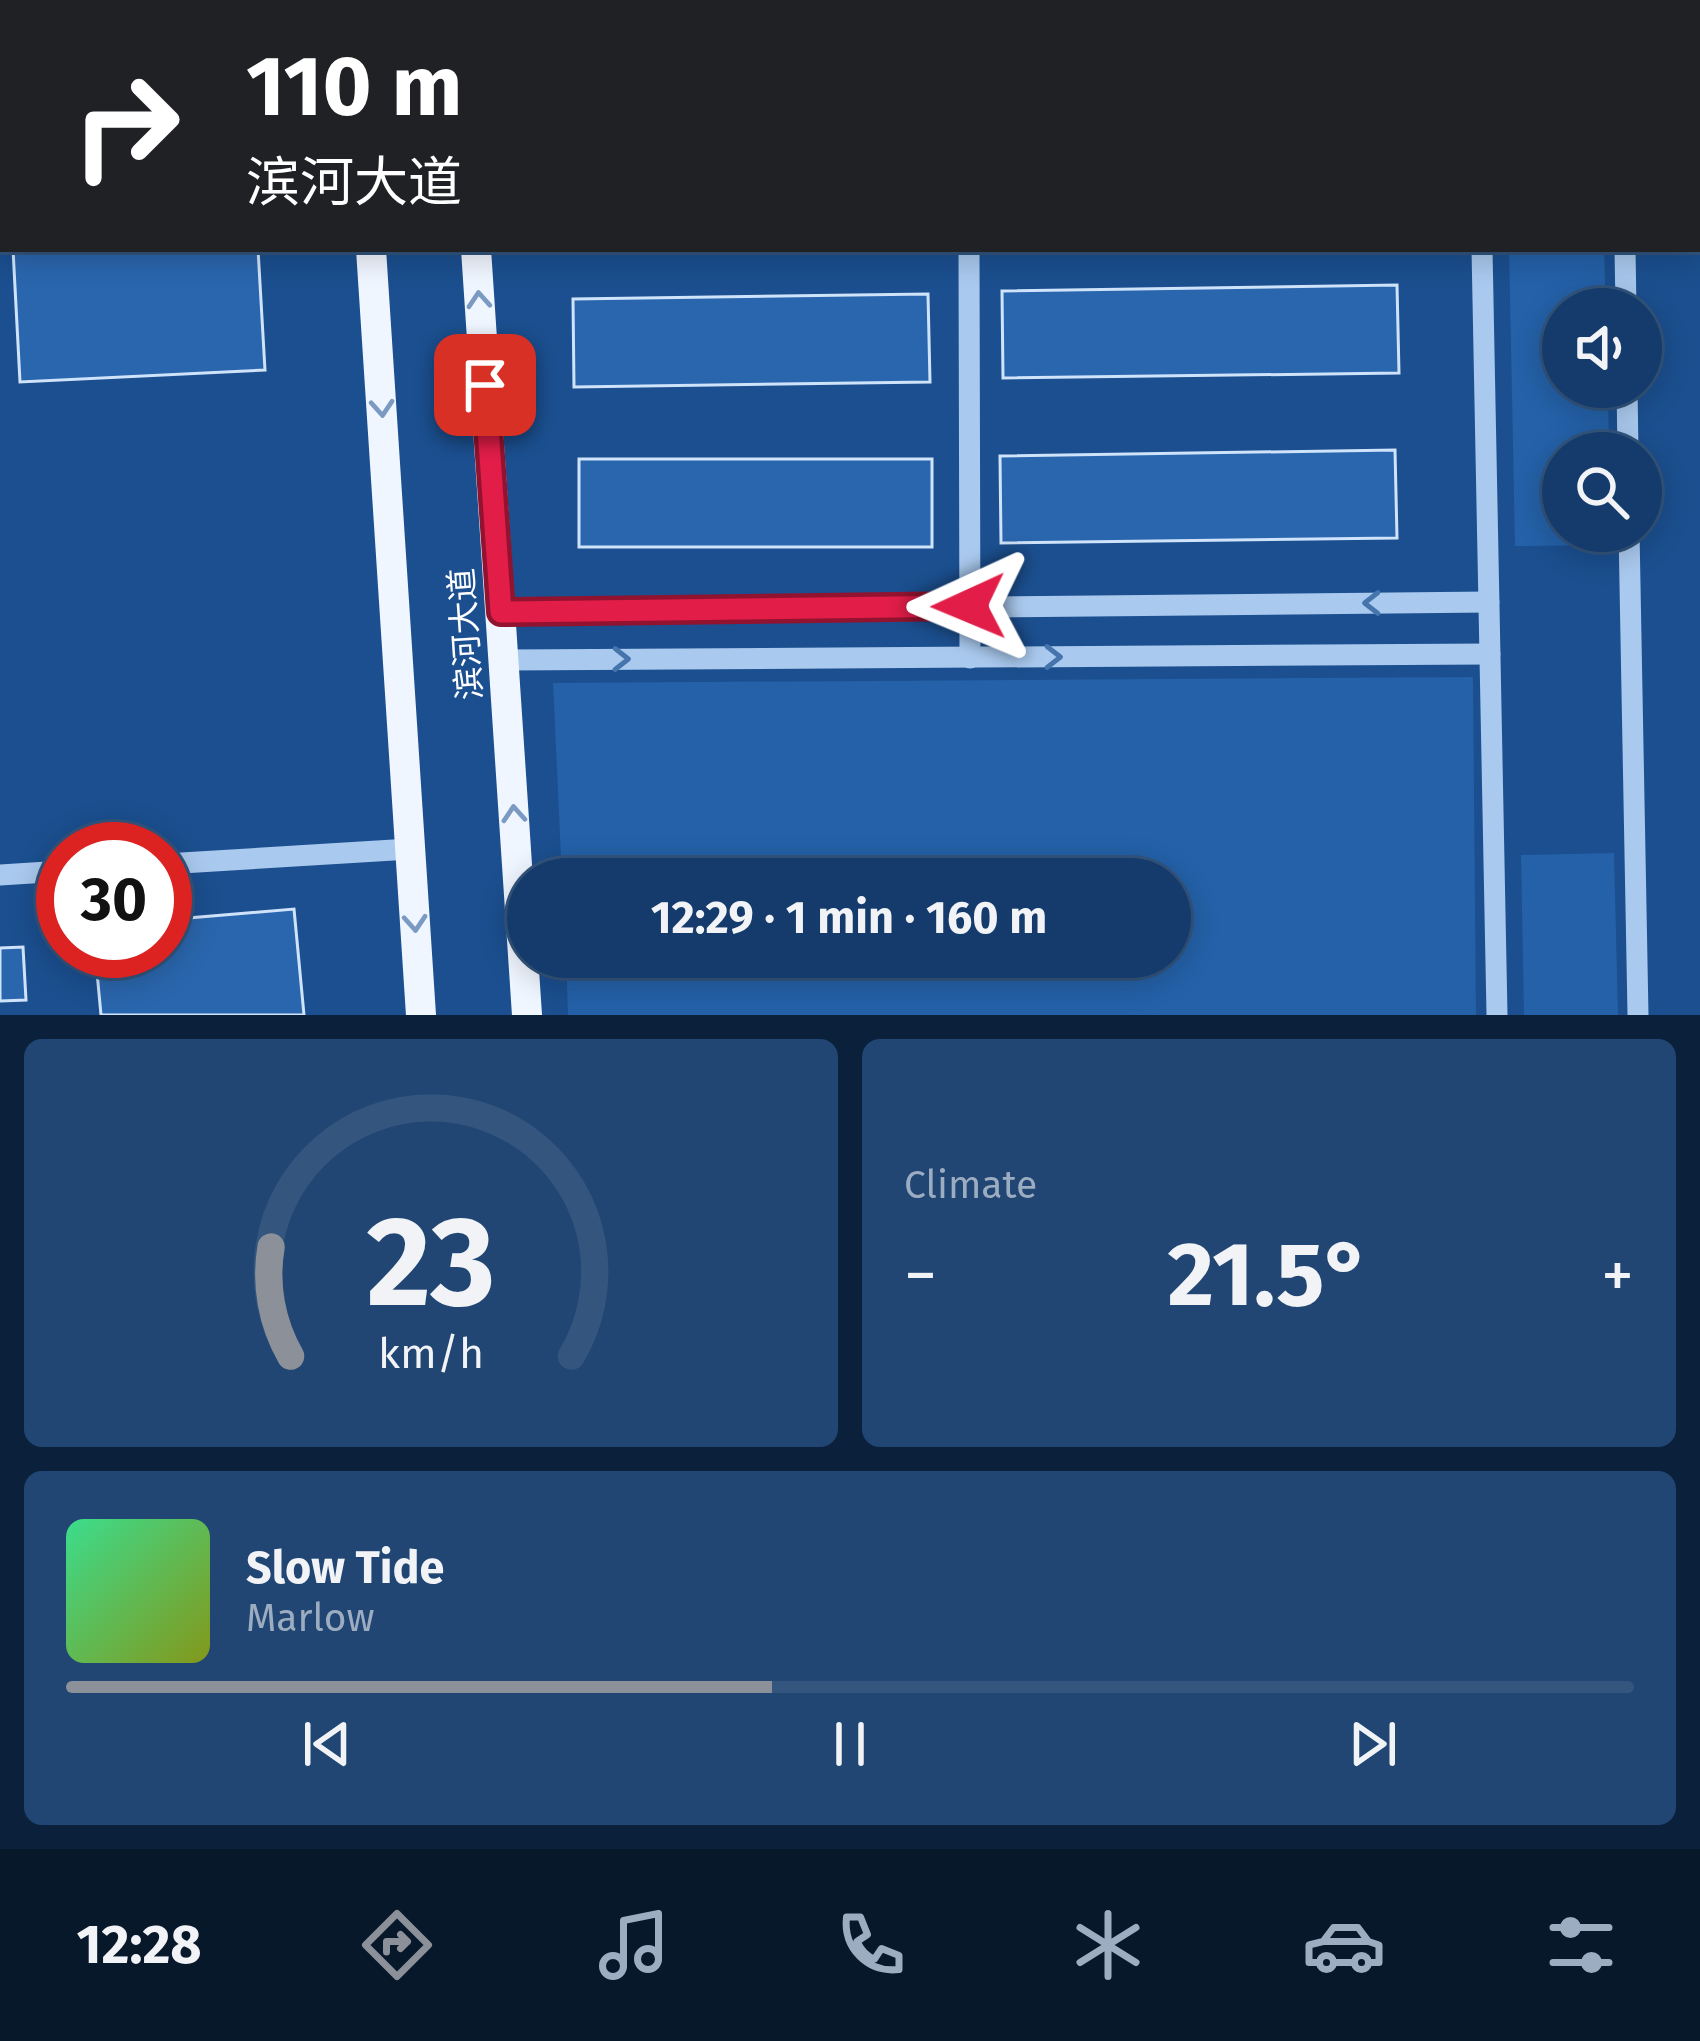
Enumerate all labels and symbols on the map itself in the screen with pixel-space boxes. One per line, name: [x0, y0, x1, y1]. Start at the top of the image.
one-way arrow: [467, 290, 493, 309]
pin: [434, 334, 536, 436]
one-way arrow: [368, 399, 394, 418]
position arrow: [906, 543, 1032, 669]
street label: 滨河大道: [441, 567, 491, 701]
one-way arrow: [1362, 590, 1380, 616]
one-way arrow: [1044, 645, 1063, 671]
one-way arrow: [613, 646, 631, 672]
one-way arrow: [501, 804, 527, 823]
speed limit sign: 30: [36, 822, 192, 978]
one-way arrow: [402, 914, 428, 933]

